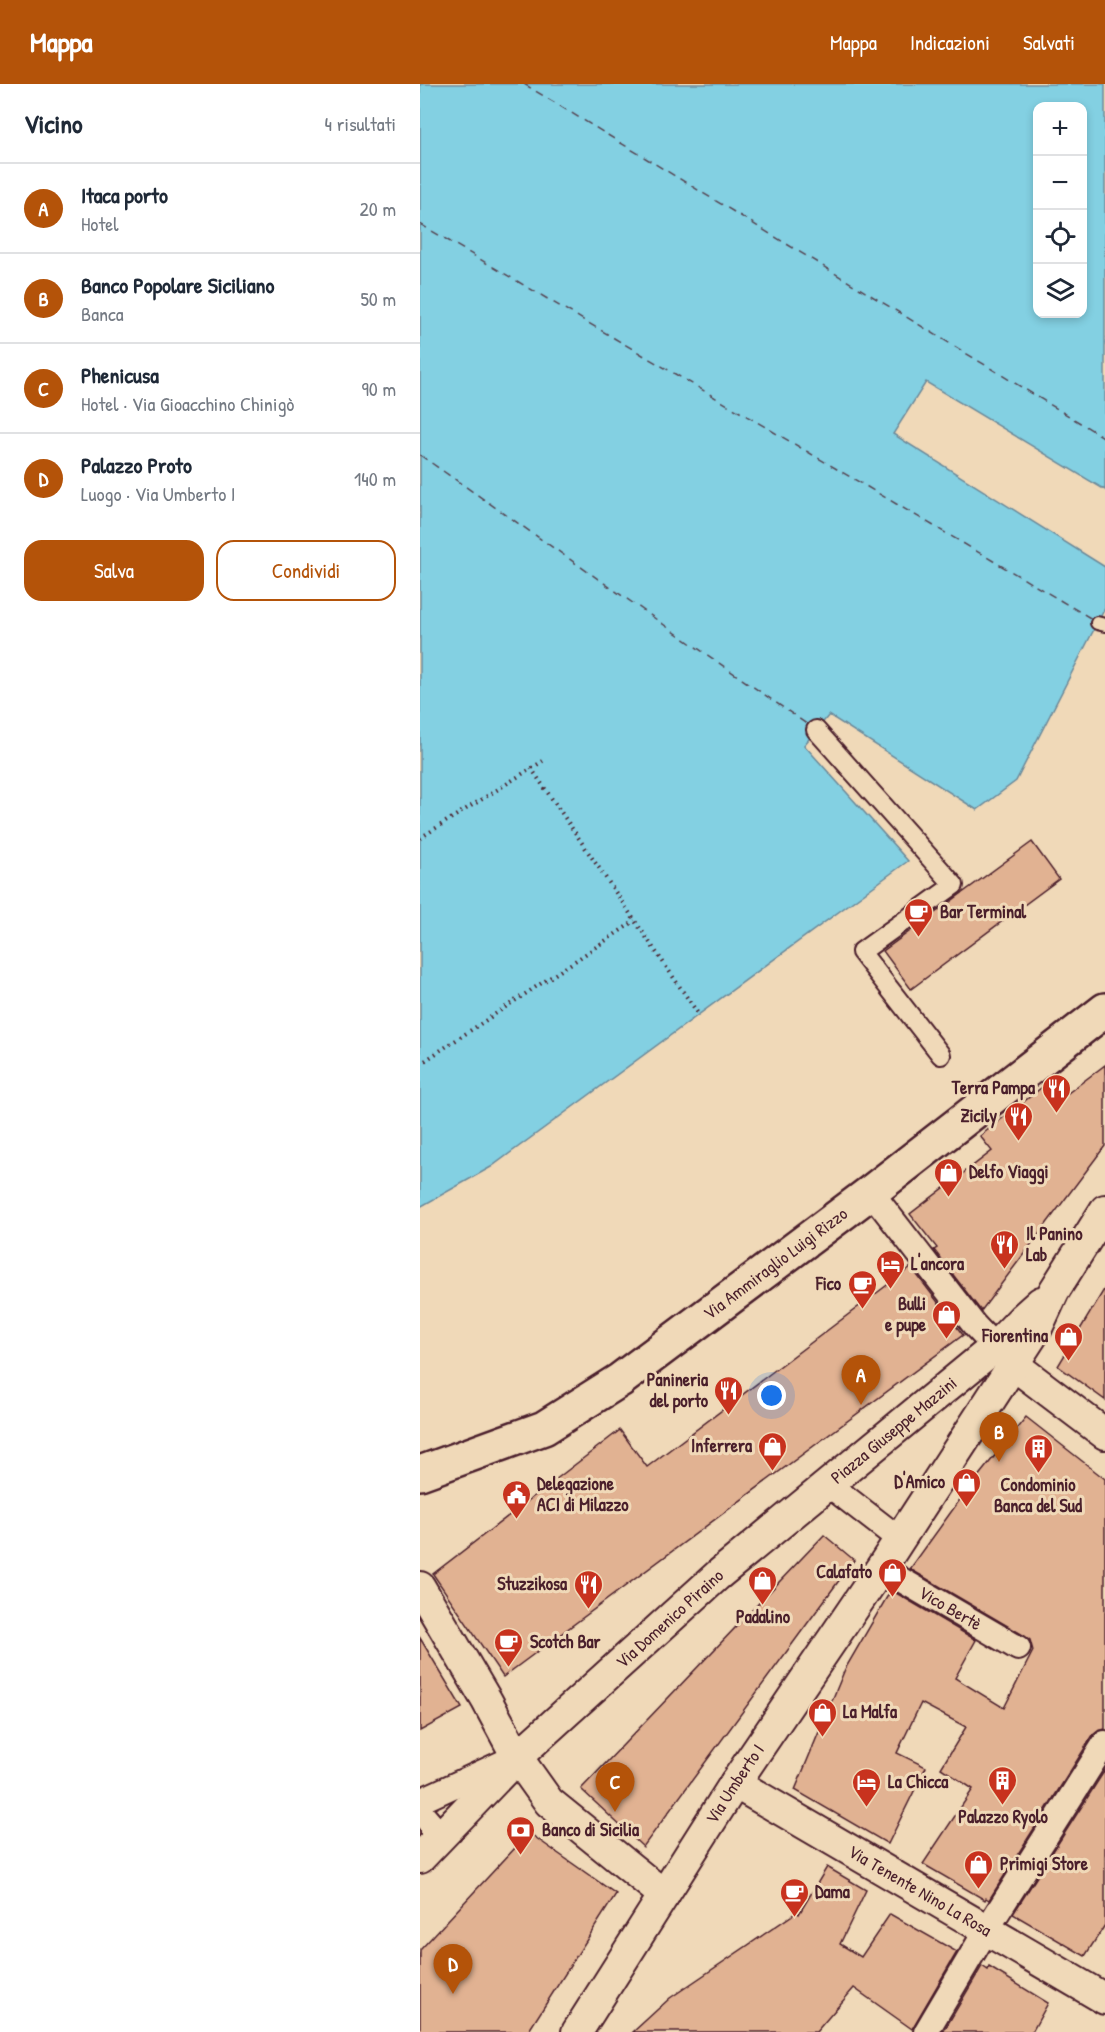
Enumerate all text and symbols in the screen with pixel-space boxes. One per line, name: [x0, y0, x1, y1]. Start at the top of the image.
text: Mappa: [30, 23, 93, 61]
text: Mappa: [830, 28, 877, 57]
text: Indicazioni: [910, 28, 990, 57]
text: Salvati: [1023, 28, 1075, 57]
map controls: [1033, 102, 1087, 318]
button: +: [1033, 102, 1087, 156]
text: Vicino: [24, 106, 83, 141]
text: 4 risultati: [325, 110, 396, 137]
button: −: [1033, 156, 1087, 210]
text: Itaca porto: [81, 180, 168, 210]
text: A: [39, 195, 48, 222]
text: 20 m: [359, 195, 396, 222]
text: Hotel: [81, 210, 119, 237]
button: locate: [1033, 210, 1087, 264]
button: layers: [1033, 264, 1087, 318]
text: Banco Popolare Siciliano: [81, 270, 274, 300]
text: B: [38, 285, 49, 312]
text: 50 m: [360, 285, 396, 312]
text: Banca: [81, 300, 124, 327]
text: Phenicusa: [81, 360, 159, 390]
text: C: [38, 375, 49, 402]
text: 90 m: [362, 375, 396, 402]
text: Hotel · Via Gioacchino Chinigò: [81, 390, 294, 417]
text: Palazzo Proto: [81, 450, 192, 480]
text: D: [39, 465, 48, 492]
text: 140 m: [354, 465, 396, 492]
text: Luogo · Via Umberto I: [81, 480, 236, 507]
button: Salva: [24, 540, 204, 601]
button: Condividi: [216, 540, 396, 601]
cafe icon: Bar Terminal: [903, 896, 935, 938]
place label: Bar Terminal: [940, 899, 1027, 924]
restaurant icon: Terra Pampa: [1040, 1072, 1072, 1114]
place label: Terra Pampa: [951, 1075, 1036, 1101]
restaurant icon: Zicily: [1002, 1100, 1034, 1142]
place label: Zicily: [960, 1103, 997, 1129]
shop icon: Delfo Viaggi: [932, 1156, 964, 1198]
place label: Delfo Viaggi: [969, 1159, 1049, 1185]
street label: Via Ammiraglio Luigi Rizzo: [698, 1201, 852, 1325]
place label: Il Panino Lab: [1026, 1221, 1083, 1267]
restaurant icon: Il Panino Lab: [989, 1228, 1021, 1270]
hotel icon: L'ancora: [874, 1248, 906, 1290]
place label: L'ancora: [911, 1251, 965, 1276]
cafe icon: Fico: [846, 1268, 878, 1310]
place label: Fico: [815, 1271, 842, 1296]
place label: Bulli e pupe: [885, 1291, 927, 1338]
shop icon: Bulli e pupe: [931, 1298, 963, 1340]
shop icon: Fiorentina: [1053, 1320, 1085, 1362]
place label: Fiorentina: [981, 1323, 1049, 1348]
pin: A: [842, 1356, 880, 1405]
place label: Panineria del porto: [647, 1367, 709, 1414]
street label: Piazza Giuseppe Mazzini: [825, 1370, 962, 1489]
restaurant icon: Panineria del porto: [713, 1374, 745, 1416]
your location: [757, 1381, 786, 1410]
pin: B: [980, 1412, 1018, 1462]
shop icon: Inferrera: [757, 1430, 789, 1472]
building icon: Condominio Banca del Sud: [1022, 1432, 1054, 1474]
place label: Inferrera: [691, 1433, 753, 1458]
shop icon: D'Amico: [950, 1466, 982, 1508]
place label: D'Amico: [894, 1469, 946, 1494]
place label: Delegazione ACI di Milazzo: [537, 1471, 629, 1517]
place label: Condominio Banca del Sud: [994, 1472, 1082, 1518]
public building icon: Delegazione ACI di Milazzo: [500, 1478, 532, 1520]
shop icon: Calafato: [877, 1556, 909, 1598]
place label: Calafato: [816, 1559, 873, 1584]
street label: Via Domenico Piraino: [610, 1563, 729, 1674]
shop icon: Padalino: [747, 1564, 779, 1606]
restaurant icon: Stuzzikosa: [572, 1568, 604, 1610]
place label: Stuzzikosa: [497, 1571, 568, 1596]
street label: Vico Bertè: [914, 1580, 987, 1636]
place label: Padalino: [736, 1604, 791, 1629]
cafe icon: Scotch Bar: [493, 1626, 525, 1668]
place label: Scotch Bar: [530, 1629, 601, 1654]
shop icon: La Malfa: [806, 1696, 838, 1738]
place label: La Malfa: [843, 1699, 898, 1724]
street label: Via Umberto I: [699, 1739, 770, 1829]
pin: C: [596, 1762, 634, 1812]
building icon: Palazzo Ryolo: [987, 1764, 1019, 1806]
hotel icon: La Chicca: [851, 1766, 883, 1808]
place label: La Chicca: [888, 1769, 949, 1794]
place label: Palazzo Ryolo: [958, 1804, 1048, 1830]
bank icon: Banco di Sicilia: [505, 1814, 537, 1856]
place label: Banco di Sicilia: [542, 1817, 640, 1842]
street label: Via Tenente Nino La Rosa: [844, 1839, 997, 1942]
shop icon: Primigi Store: [963, 1848, 995, 1890]
place label: Primigi Store: [1000, 1851, 1089, 1877]
cafe icon: Dama: [778, 1876, 810, 1918]
place label: Dama: [815, 1879, 851, 1904]
pin: D: [434, 1944, 472, 1994]

